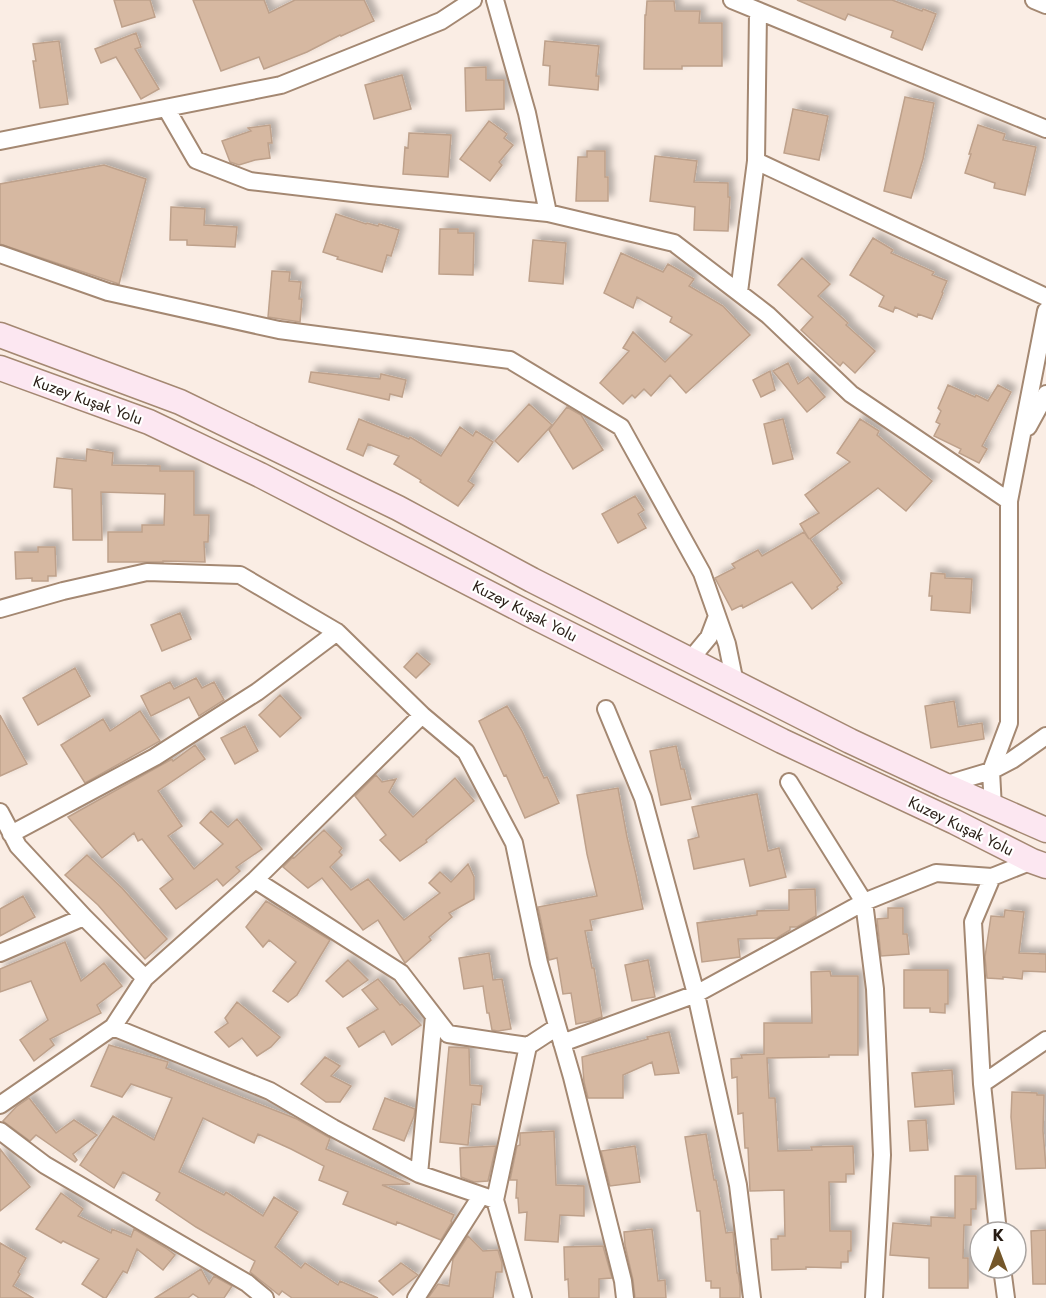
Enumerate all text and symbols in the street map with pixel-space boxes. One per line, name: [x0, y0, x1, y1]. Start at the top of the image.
street label: Kuzey Kuşak Yolu: [30, 370, 146, 430]
street label: Kuzey Kuşak Yolu: [469, 575, 581, 647]
street label: Kuzey Kuşak Yolu: [904, 790, 1018, 862]
north arrow: [968, 1220, 1028, 1280]
text: K: [992, 1224, 1004, 1247]

